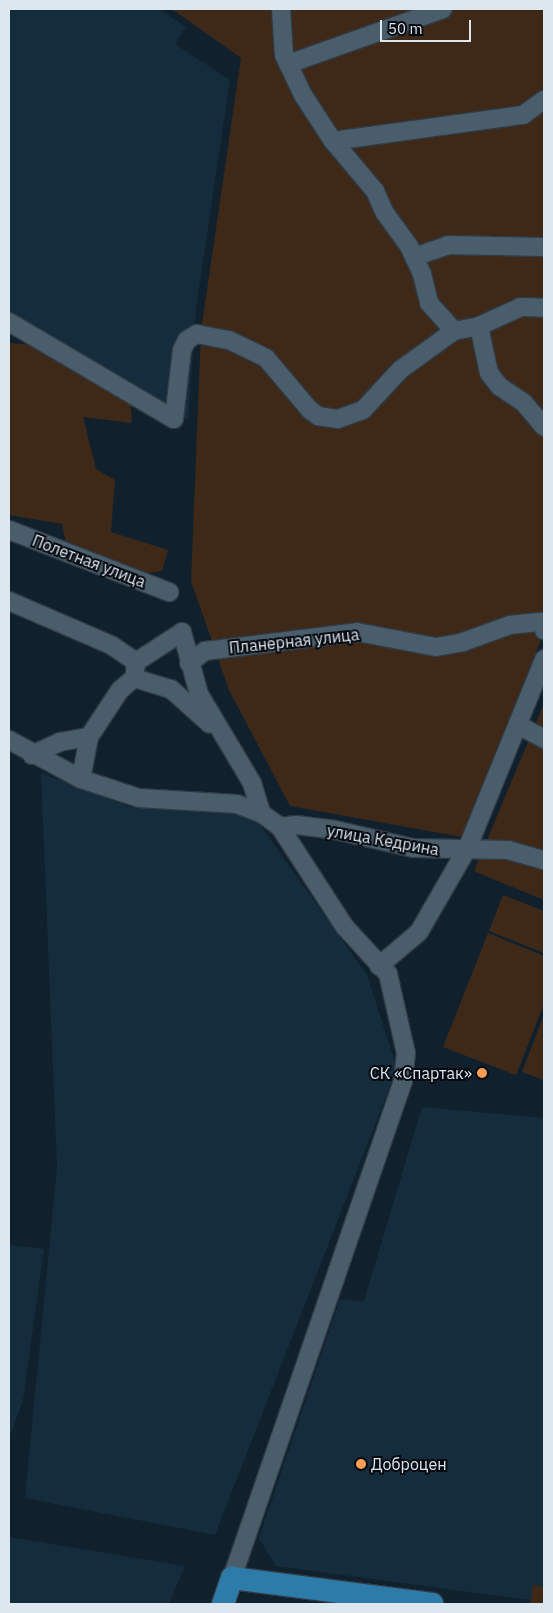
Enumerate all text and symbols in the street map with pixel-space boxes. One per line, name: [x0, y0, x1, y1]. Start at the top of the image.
scale bar: [383, 10, 474, 42]
text: 50 m: [388, 19, 423, 38]
street label: Полетная улица: [30, 531, 148, 591]
street label: Планерная улица: [228, 625, 360, 657]
street label: улица Кедрина: [326, 821, 440, 859]
place label: СК «Спартак»: [370, 1063, 472, 1083]
marker: СК «Спартак»: [476, 1067, 488, 1079]
place label: Доброцен: [371, 1454, 447, 1474]
marker: Доброцен: [355, 1458, 367, 1470]

